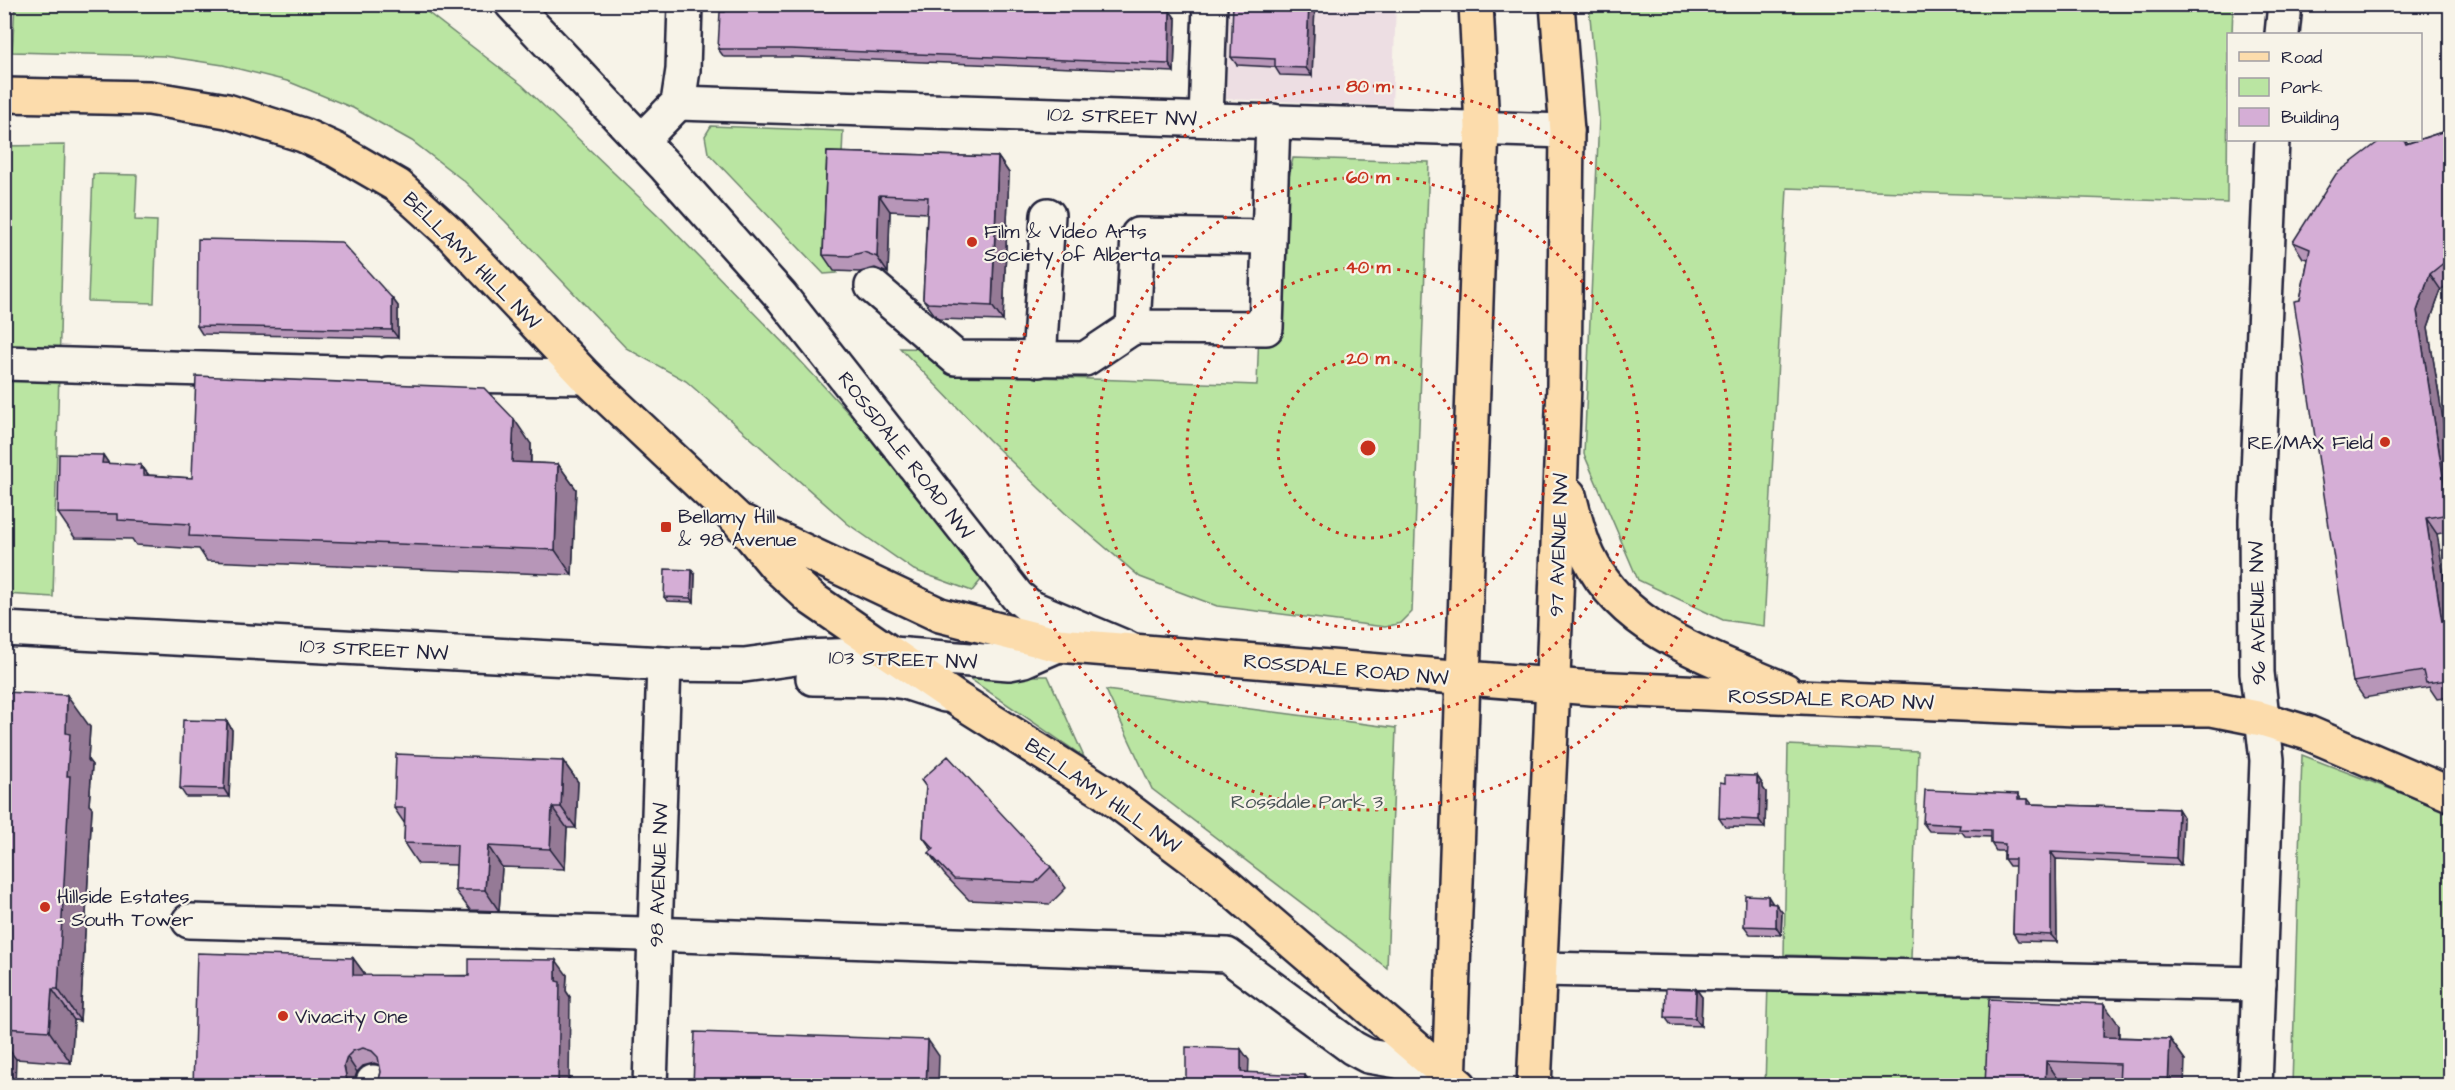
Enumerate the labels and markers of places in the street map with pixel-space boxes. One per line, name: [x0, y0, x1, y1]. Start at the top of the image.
place label: Film & Video Arts Society of Alberta: [984, 218, 1160, 270]
marker: Film & Video Arts Society of Alberta: [965, 235, 979, 249]
place label: RE/MAX Field: [2247, 429, 2373, 457]
marker: RE/MAX Field: [2378, 435, 2392, 449]
centre of rings: [1358, 438, 1378, 458]
place label: Bellamy Hill & 98 Avenue: [678, 503, 797, 554]
marker: Bellamy Hill & 98 Avenue: [659, 520, 673, 534]
place label: Hillside Estates - South Tower: [57, 883, 193, 934]
marker: Hillside Estates - South Tower: [38, 900, 52, 914]
place label: Vivacity One: [295, 1003, 408, 1032]
marker: Vivacity One: [276, 1009, 290, 1023]

